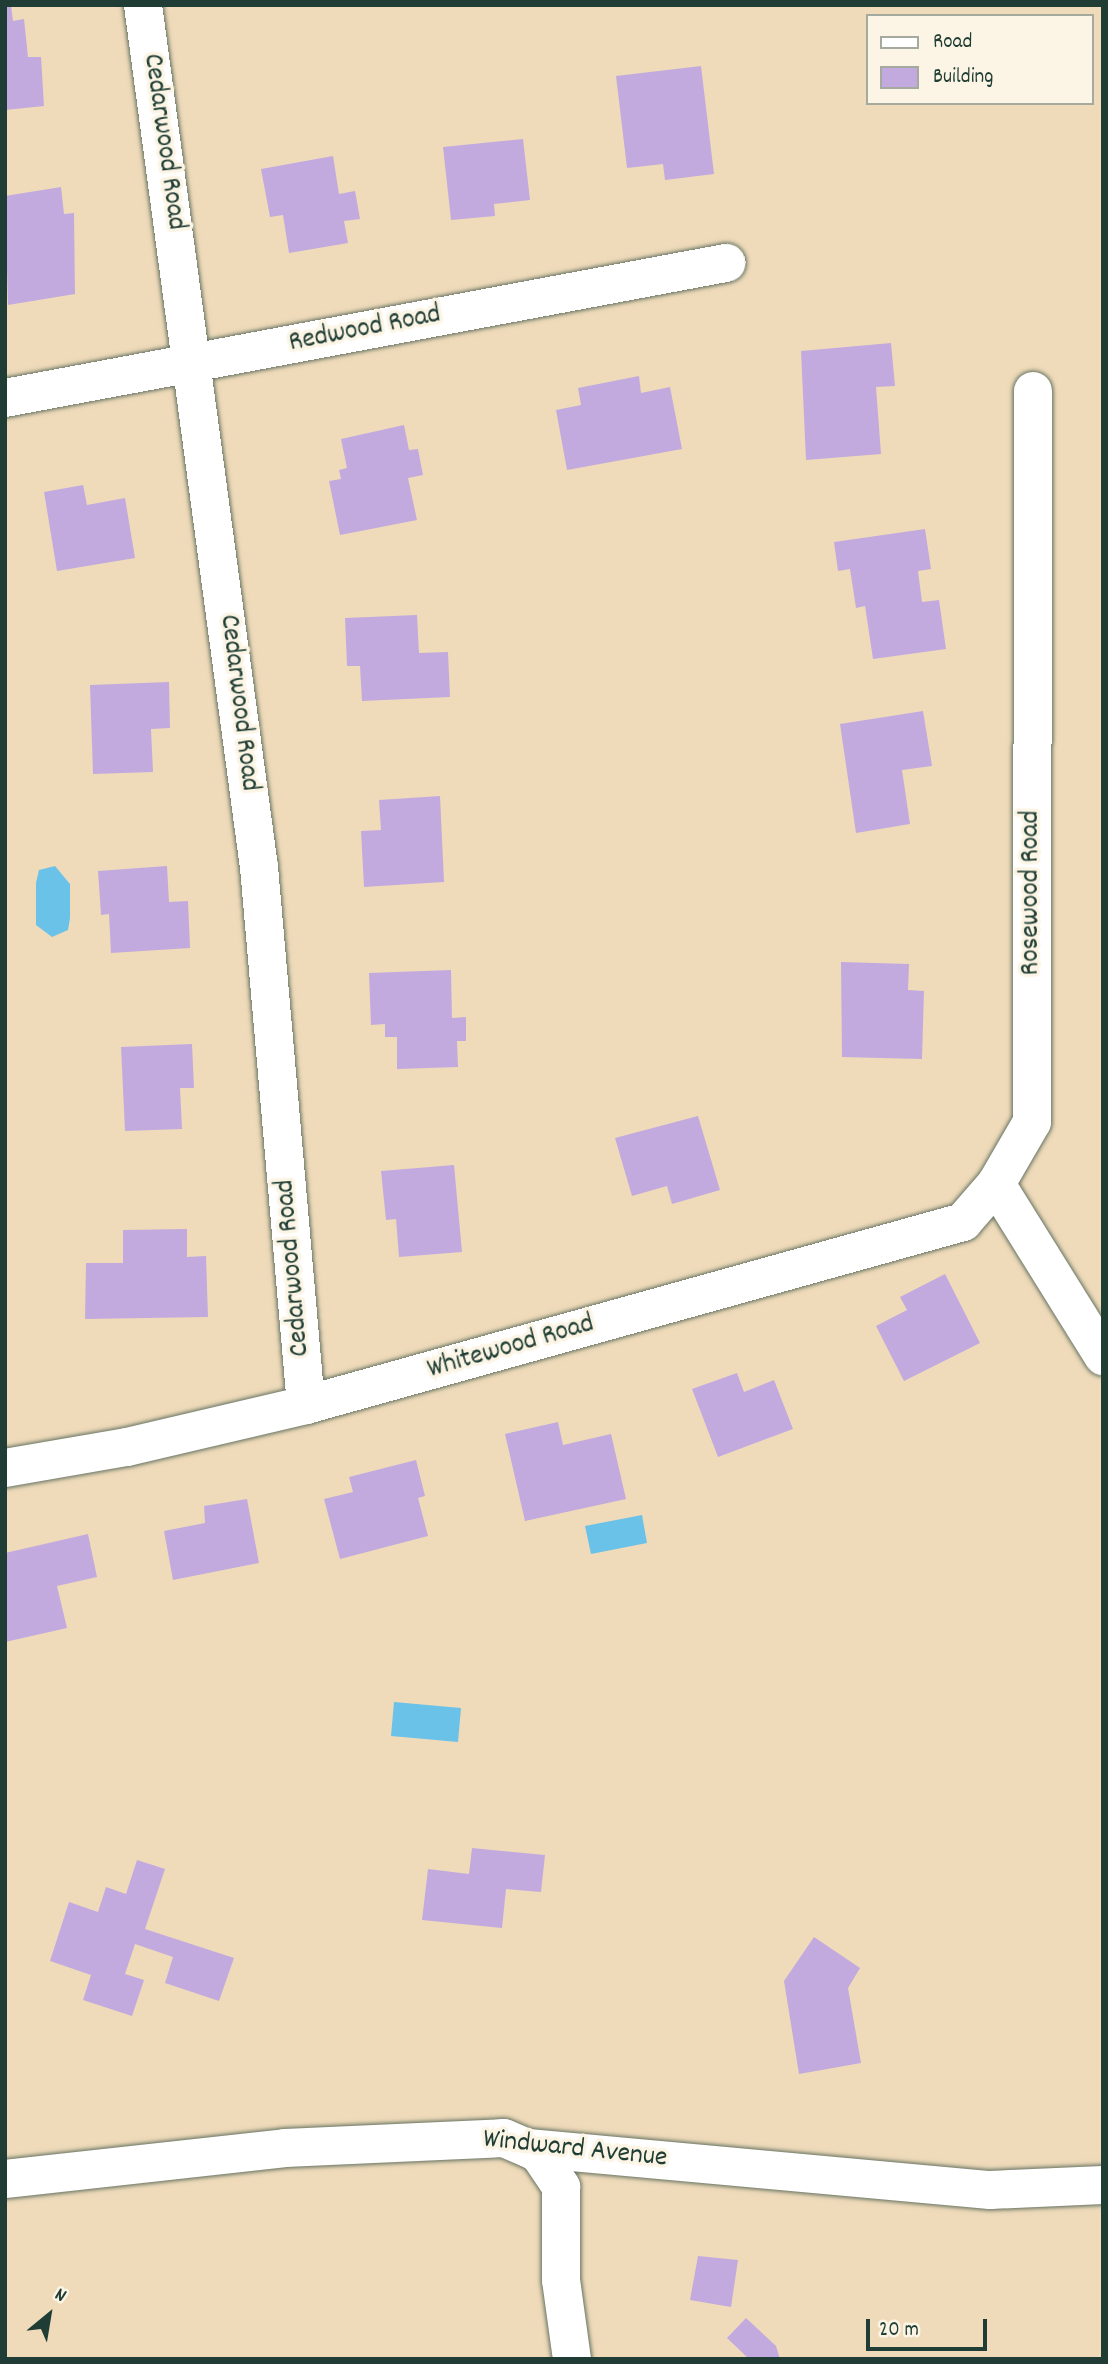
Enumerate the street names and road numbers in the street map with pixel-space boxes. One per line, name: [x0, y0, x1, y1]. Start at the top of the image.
street label: Cedarwood Road: [134, 52, 192, 232]
street label: Redwood Road: [286, 299, 444, 361]
street label: Cedarwood Road: [210, 613, 266, 793]
street label: Rosewood Road: [1015, 810, 1049, 976]
street label: Cedarwood Road: [270, 1178, 318, 1358]
street label: Whitewood Road: [424, 1308, 598, 1388]
street label: Windward Avenue: [481, 2124, 669, 2176]

